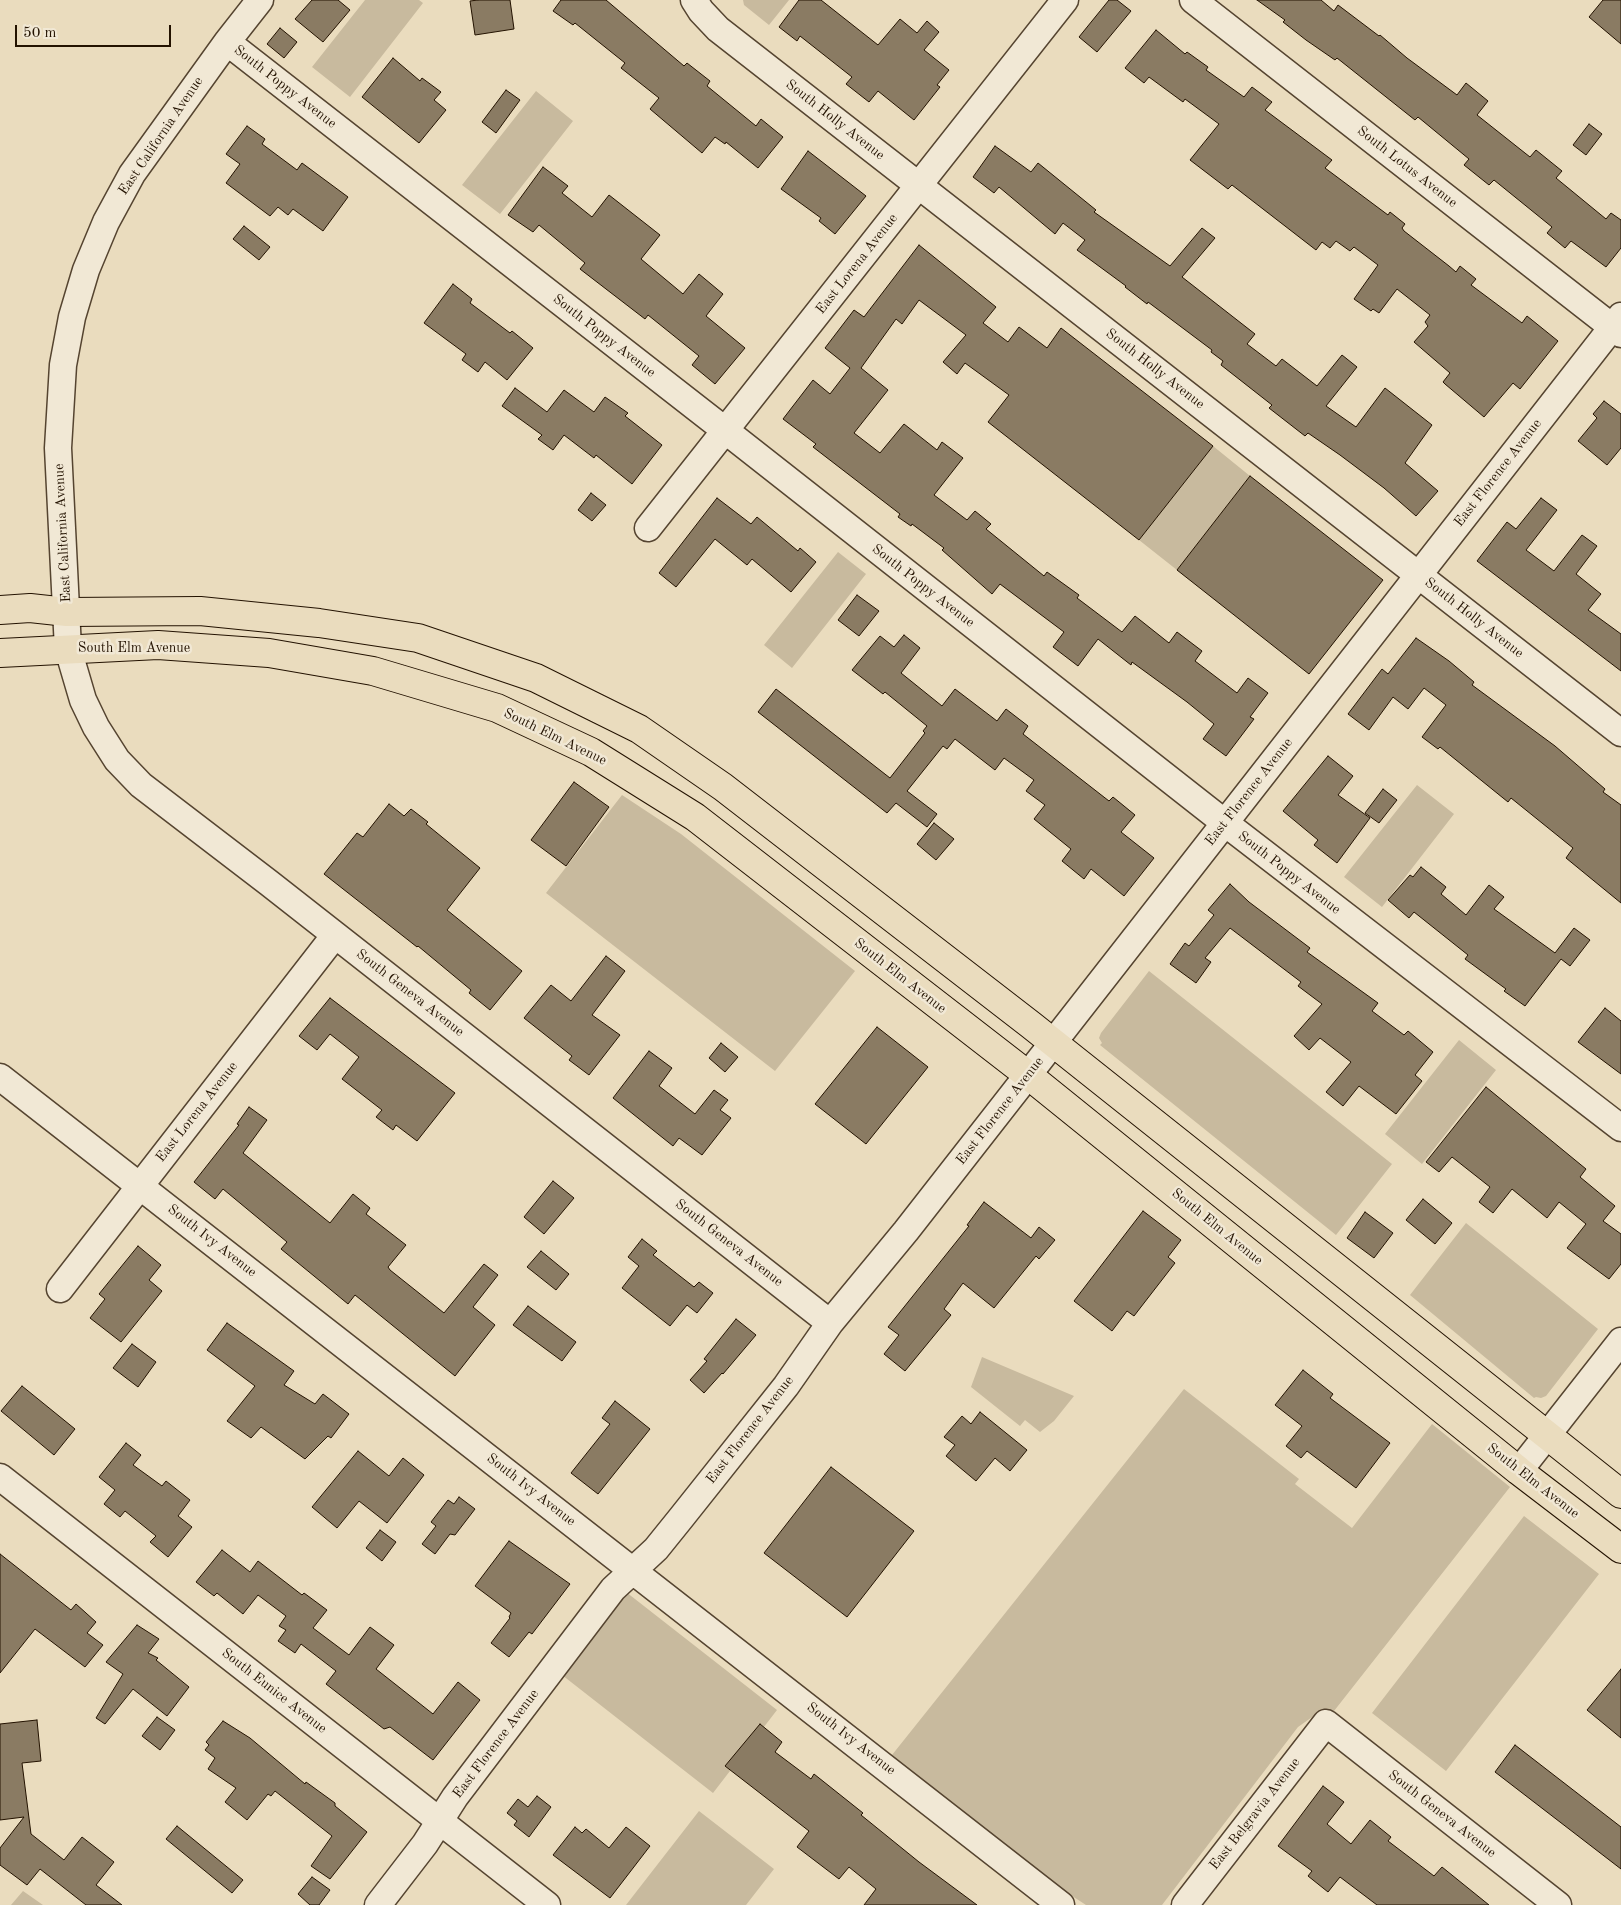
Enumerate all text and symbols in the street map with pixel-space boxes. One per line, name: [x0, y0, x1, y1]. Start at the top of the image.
scale bar: [18, 15, 174, 47]
text: 50 m: [23, 26, 57, 41]
street label: South Poppy Avenue: [230, 42, 340, 132]
street label: East California Avenue: [115, 74, 207, 198]
street label: South Holly Avenue: [782, 76, 888, 164]
street label: South Lotus Avenue: [1353, 123, 1461, 211]
street label: East Lorena Avenue: [813, 210, 901, 318]
street label: South Poppy Avenue: [549, 291, 659, 381]
street label: South Holly Avenue: [1102, 325, 1208, 413]
street label: East Florence Avenue: [1451, 416, 1545, 530]
street label: East California Avenue: [51, 463, 75, 603]
street label: South Poppy Avenue: [868, 541, 978, 631]
street label: South Holly Avenue: [1421, 574, 1527, 662]
street label: South Elm Avenue: [78, 640, 190, 656]
street label: South Elm Avenue: [501, 705, 609, 769]
street label: East Florence Avenue: [1202, 735, 1296, 849]
street label: South Poppy Avenue: [1234, 828, 1344, 918]
street label: South Elm Avenue: [851, 935, 949, 1017]
street label: South Geneva Avenue: [353, 946, 467, 1040]
street label: East Florence Avenue: [953, 1054, 1047, 1168]
street label: East Lorena Avenue: [153, 1058, 241, 1166]
street label: South Elm Avenue: [1168, 1185, 1266, 1269]
street label: South Geneva Avenue: [672, 1196, 786, 1290]
street label: South Ivy Avenue: [164, 1201, 260, 1281]
street label: East Florence Avenue: [703, 1373, 797, 1487]
street label: South Elm Avenue: [1484, 1440, 1582, 1522]
street label: South Ivy Avenue: [483, 1450, 579, 1530]
street label: South Eunice Avenue: [218, 1645, 330, 1737]
street label: East Florence Avenue: [449, 1686, 543, 1802]
street label: South Ivy Avenue: [803, 1699, 899, 1779]
street label: East Belgravia Avenue: [1206, 1755, 1304, 1873]
street label: South Geneva Avenue: [1385, 1767, 1499, 1861]

